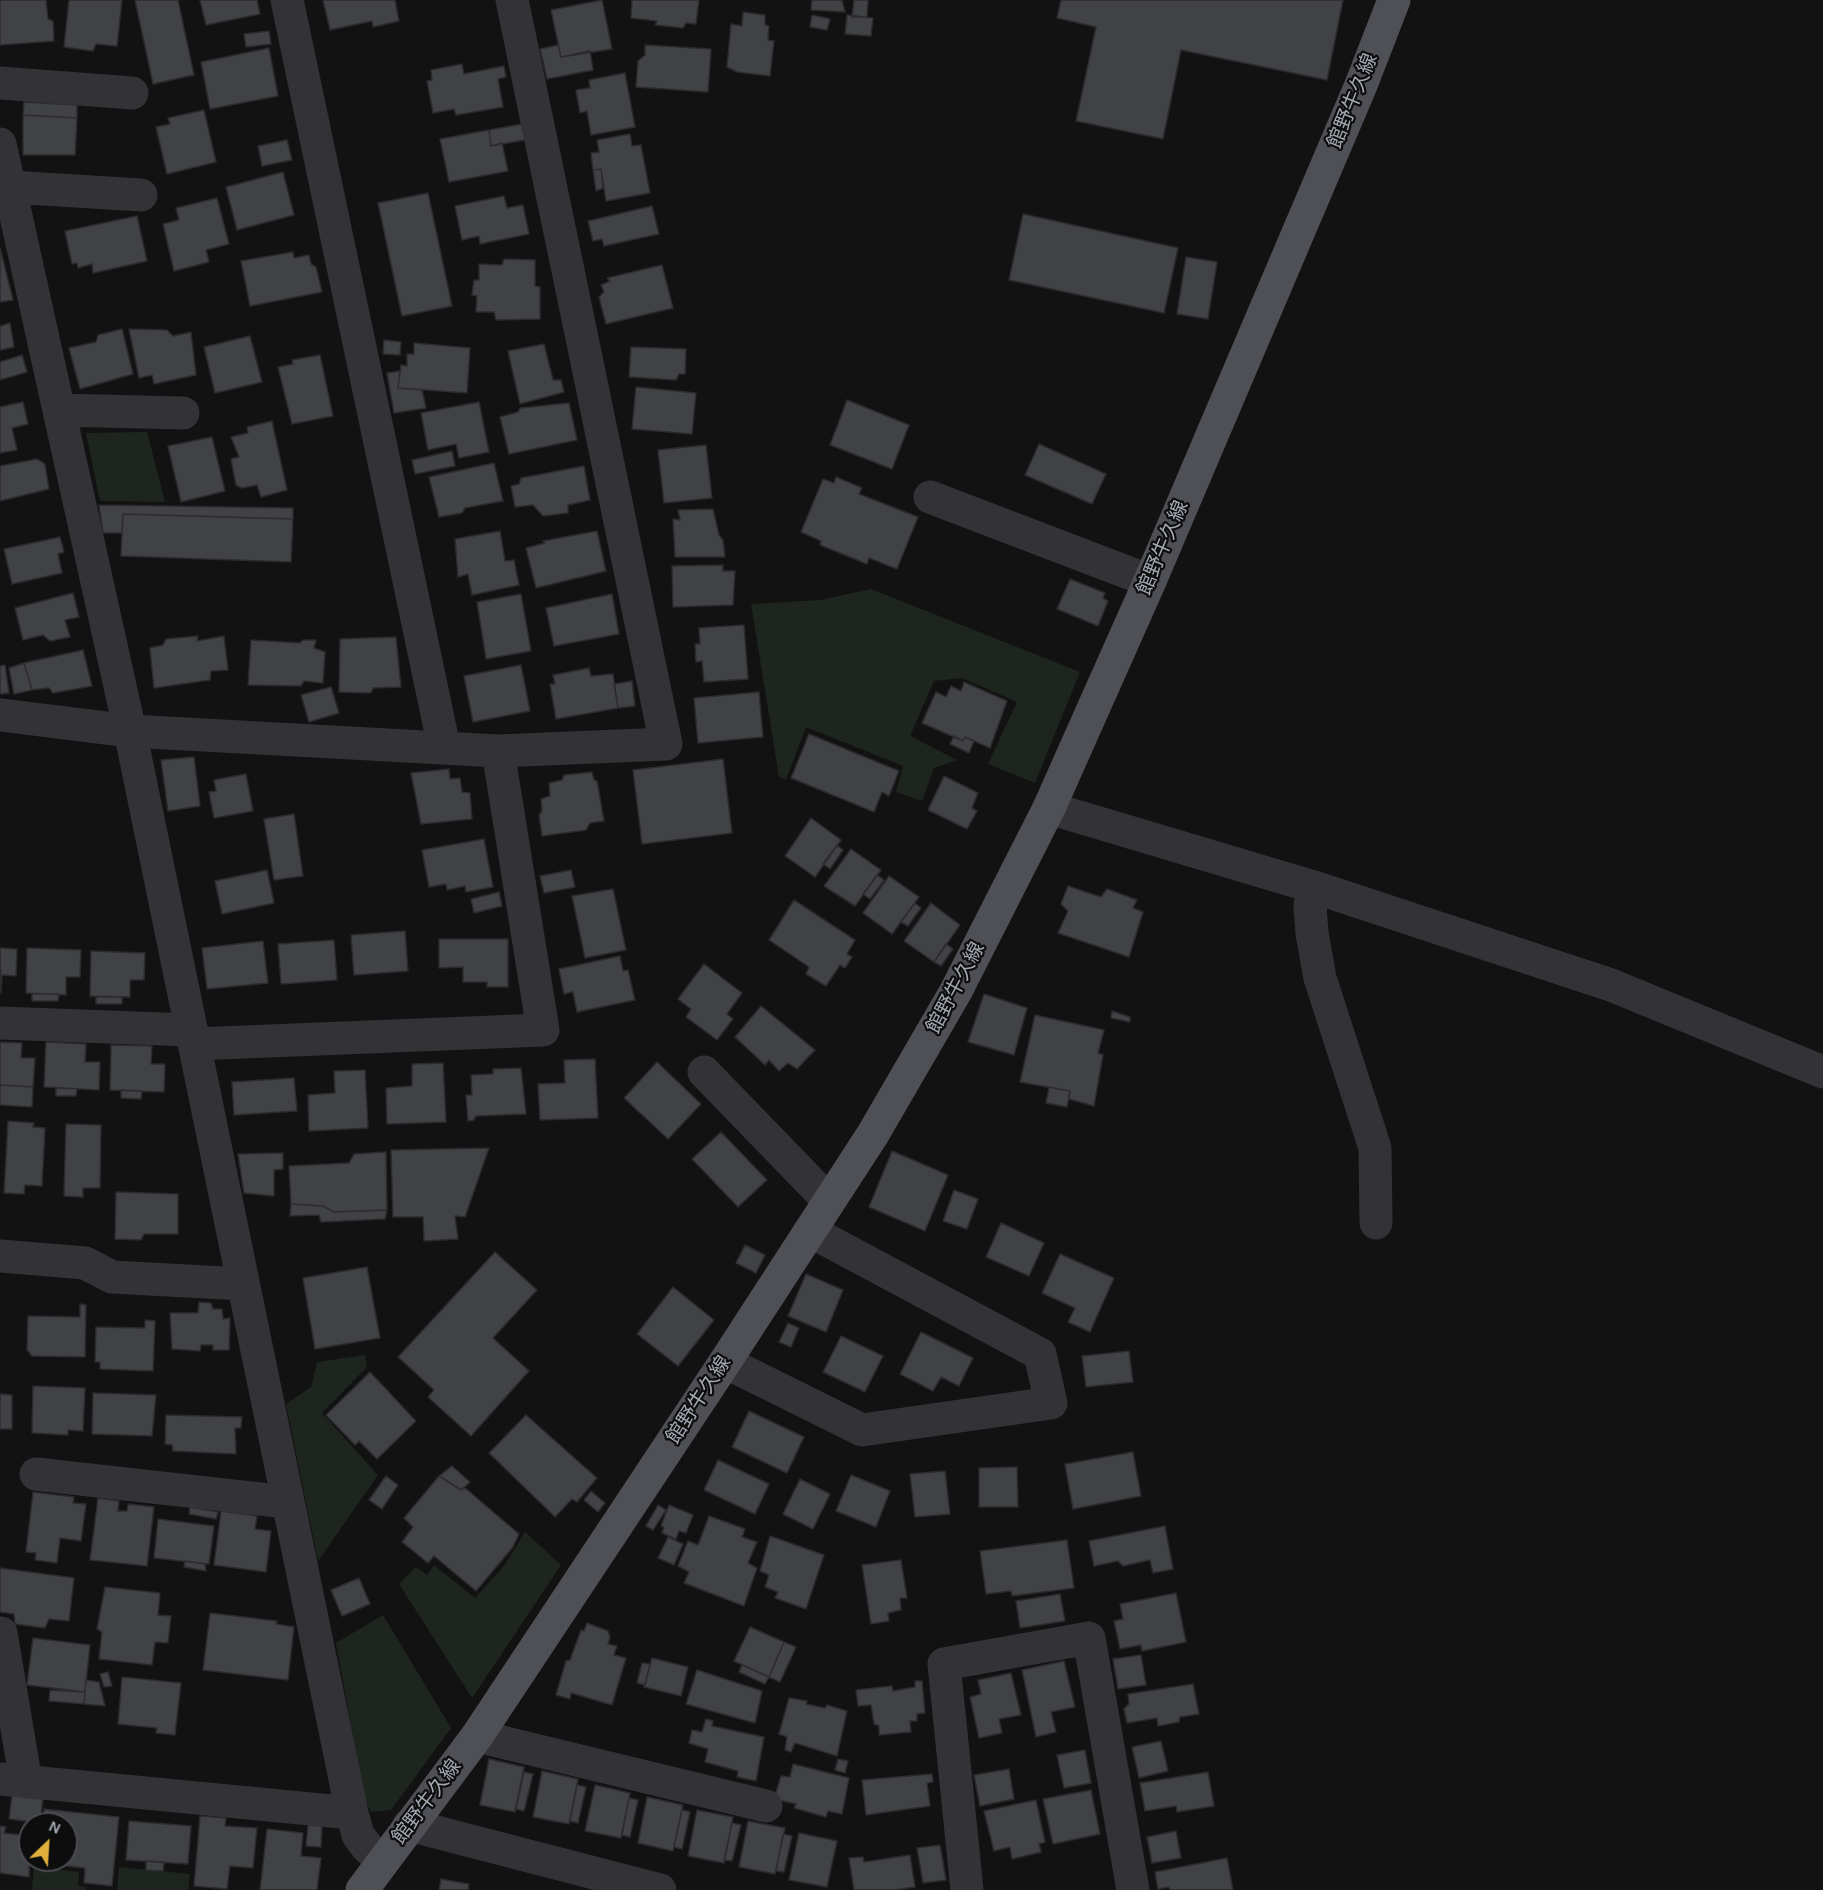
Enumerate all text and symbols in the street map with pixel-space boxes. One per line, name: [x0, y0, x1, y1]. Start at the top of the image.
street label: 館野牛久線: [1323, 50, 1383, 152]
street label: 館野牛久線: [1132, 497, 1194, 599]
street label: 館野牛久線: [922, 938, 990, 1038]
street label: 館野牛久線: [662, 1352, 736, 1448]
street label: 館野牛久線: [387, 1755, 467, 1849]
north arrow: [18, 1812, 78, 1872]
text: N: [46, 1816, 64, 1838]

